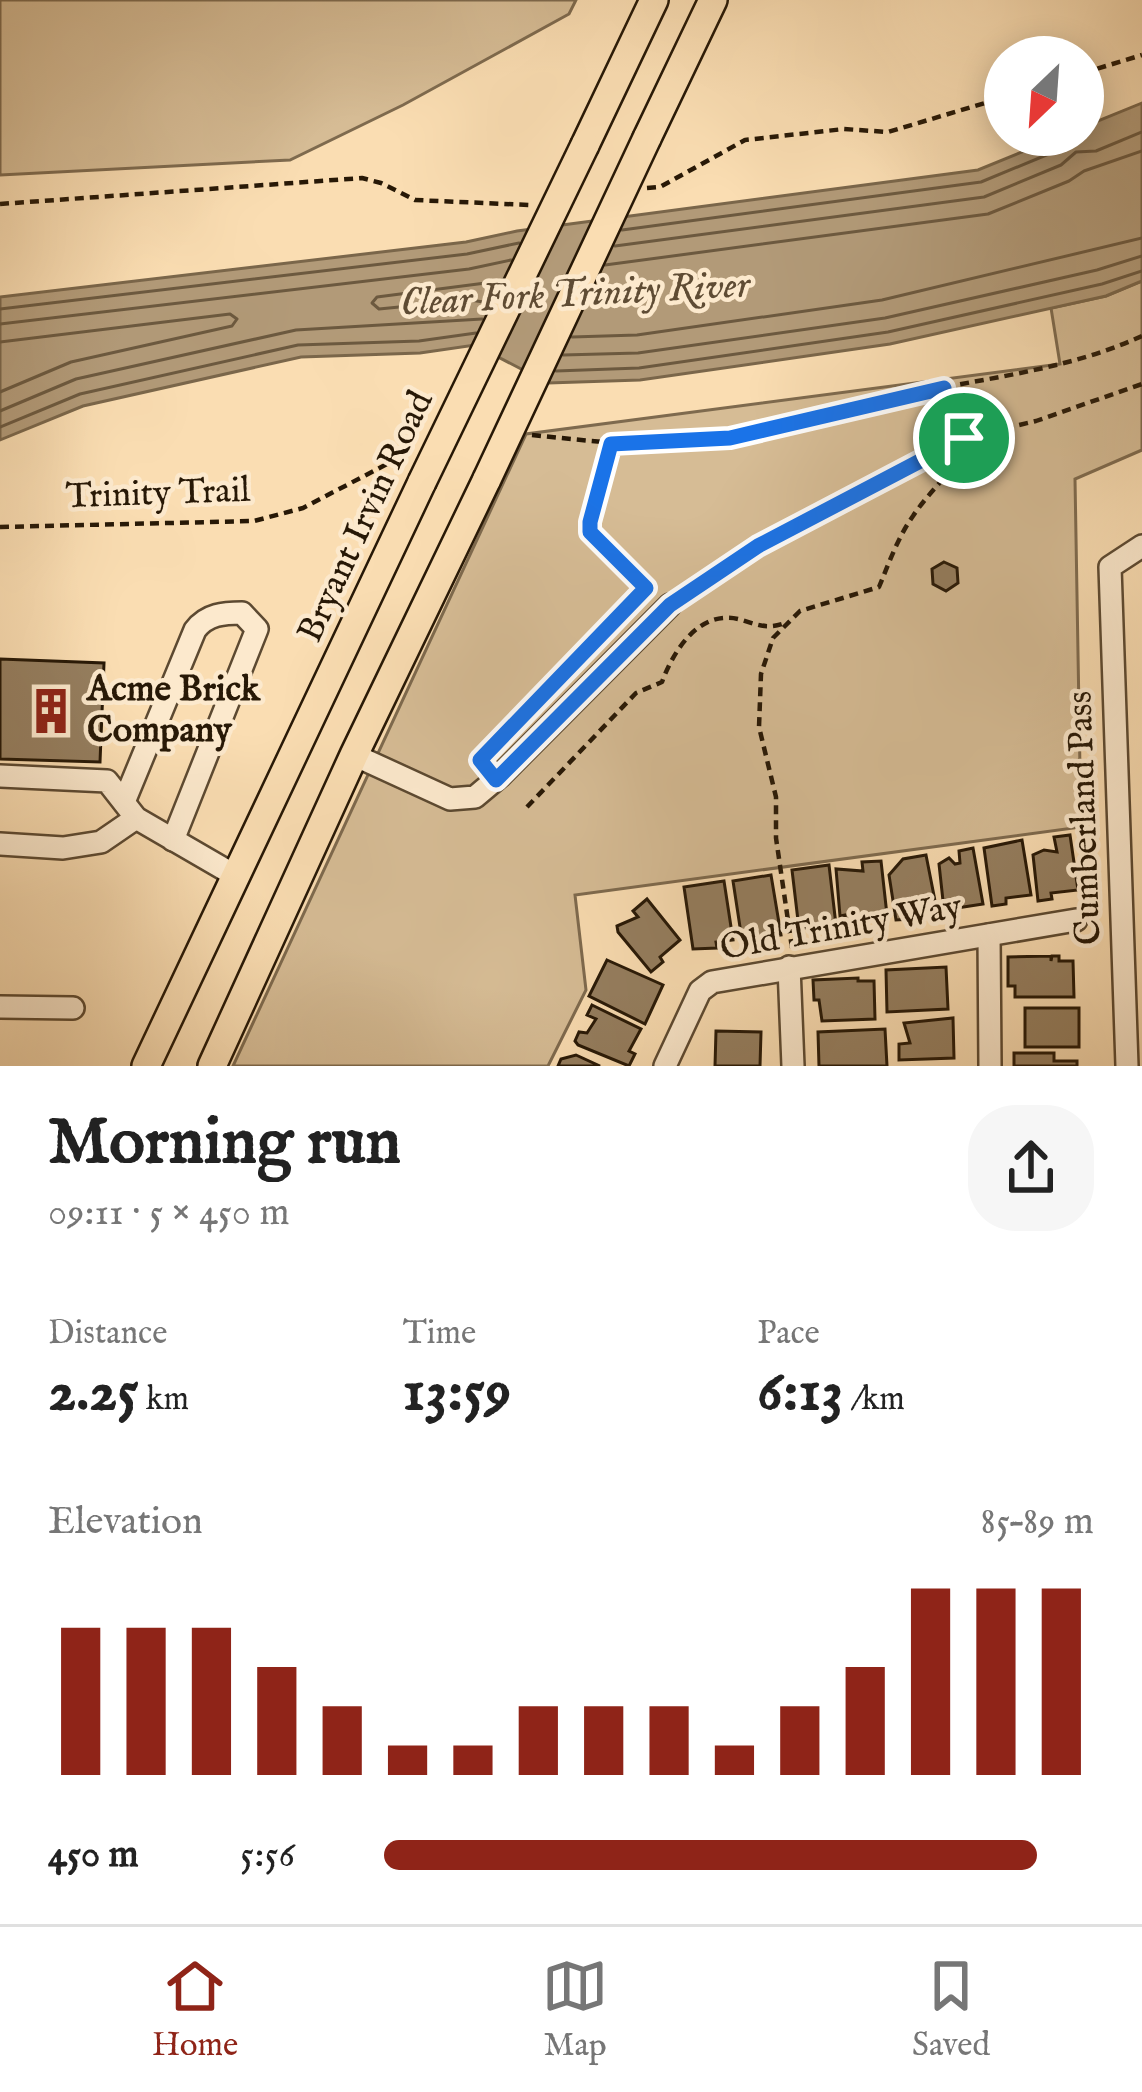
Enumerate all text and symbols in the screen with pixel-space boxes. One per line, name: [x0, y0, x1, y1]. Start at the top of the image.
north arrow: [984, 36, 1104, 156]
map controls: [984, 36, 1104, 156]
water label: Clear Fork Trinity River: [399, 261, 753, 329]
street label: Bryant Irvin Road: [288, 383, 445, 650]
pin: [913, 387, 1015, 489]
icon: arrive: [931, 405, 997, 471]
street label: Trinity Trail: [65, 468, 251, 520]
place label: Acme Brick Company: [85, 667, 262, 754]
building icon: Acme Brick Company: [26, 686, 76, 736]
street label: Cumberland Pass: [1058, 690, 1112, 946]
street label: Old Trinity Way: [717, 884, 966, 972]
text: Morning run: [48, 1102, 401, 1186]
button: share: [968, 1105, 1094, 1231]
text: 09:11 · 5 × 450 m: [48, 1189, 290, 1238]
text: Distance: [48, 1313, 167, 1355]
text: Time: [403, 1313, 476, 1355]
text: Pace: [757, 1313, 820, 1355]
text: 2.25: [48, 1355, 139, 1431]
text: 13:59: [403, 1355, 511, 1431]
text: 6:13: [757, 1355, 843, 1431]
text: km: [139, 1379, 189, 1421]
text: /km: [843, 1379, 905, 1421]
text: Elevation: [48, 1498, 203, 1547]
text: 85–89 m: [981, 1498, 1094, 1547]
text: 450 m: [48, 1831, 139, 1880]
text: 5:56: [240, 1831, 295, 1880]
tab: Home: [152, 1953, 238, 2067]
tab: Map: [542, 1953, 608, 2067]
tab: Saved: [912, 1953, 990, 2067]

